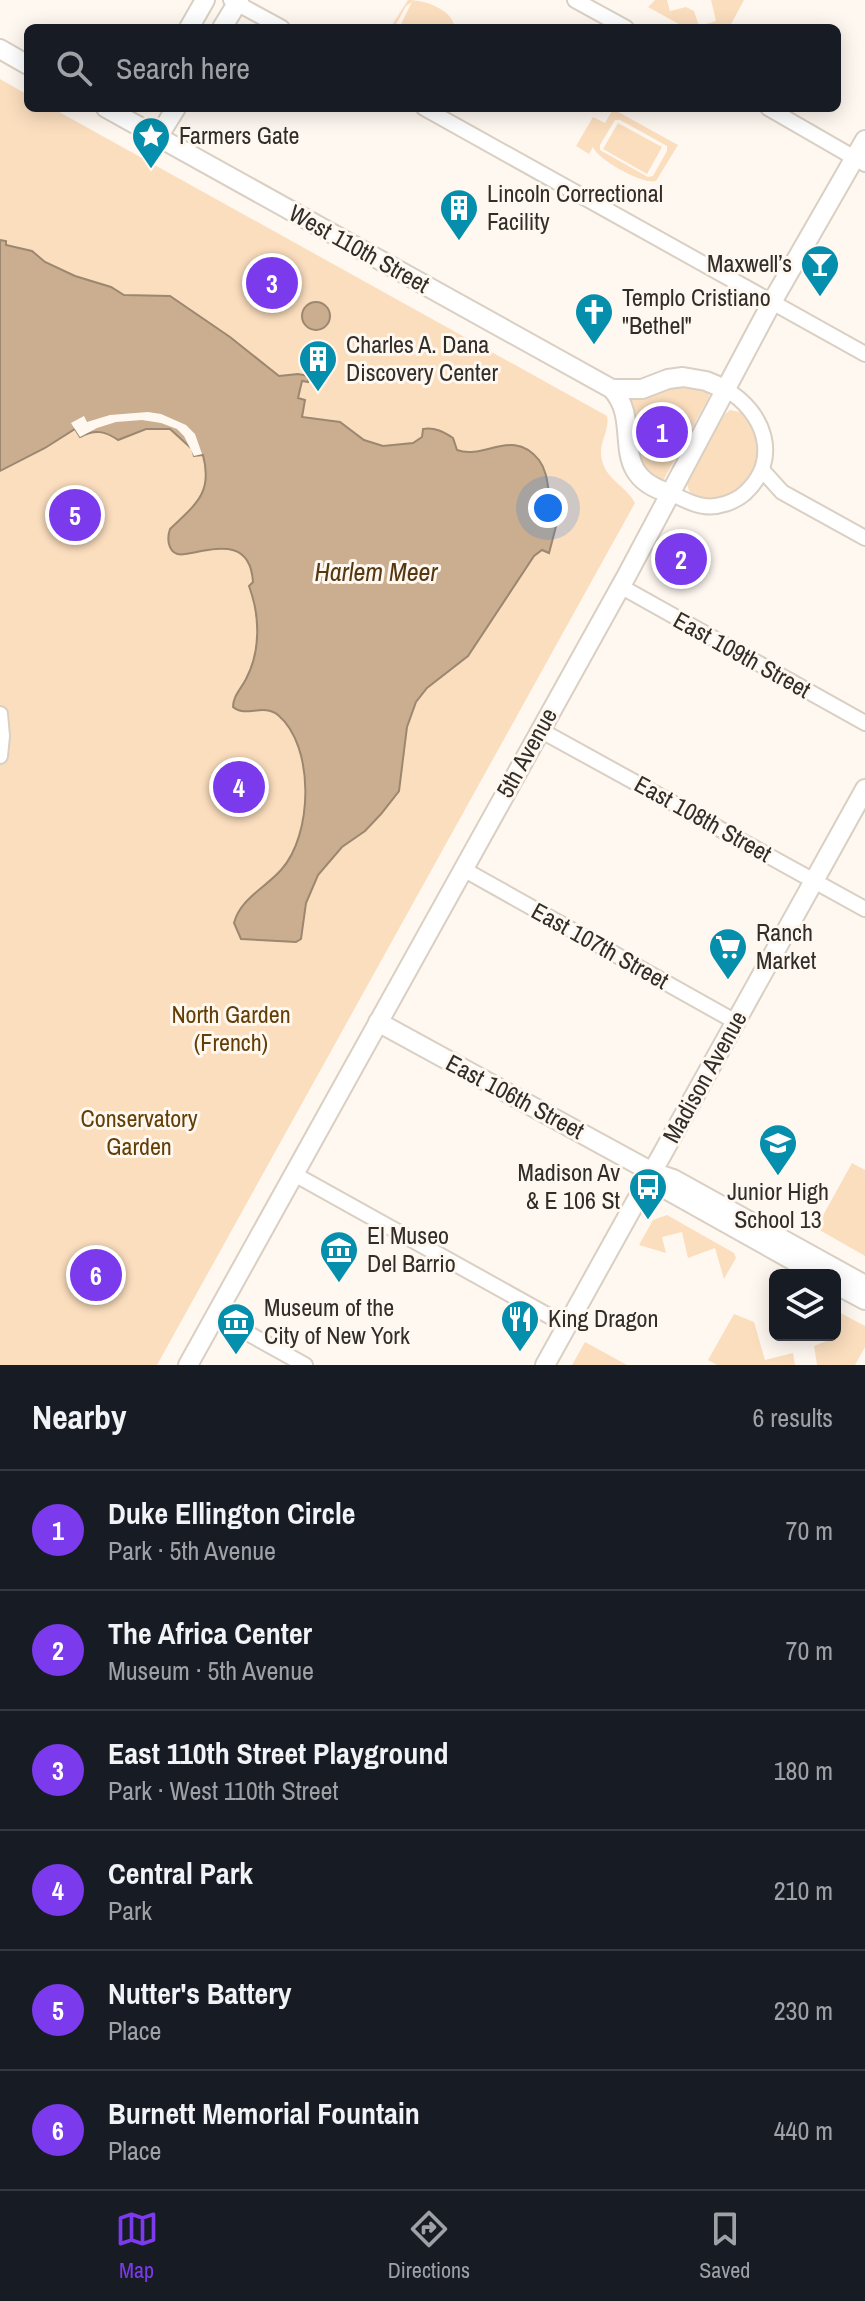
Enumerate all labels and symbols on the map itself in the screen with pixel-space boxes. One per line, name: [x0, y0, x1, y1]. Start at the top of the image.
place icon: Farmers Gate: [130, 115, 172, 170]
place label: Farmers Gate: [179, 119, 299, 151]
place label: Lincoln Correctional Facility: [487, 177, 663, 237]
building icon: Lincoln Correctional Facility: [438, 187, 480, 242]
street label: West 110th Street: [284, 196, 436, 300]
bar icon: Maxwell’s: [799, 243, 841, 298]
place label: Maxwell’s: [707, 247, 792, 279]
pin: 3: [246, 253, 298, 313]
place label: Templo Cristiano "Bethel": [622, 281, 771, 341]
church icon: Templo Cristiano "Bethel": [573, 291, 615, 346]
place label: Charles A. Dana Discovery Center: [346, 328, 498, 388]
building icon: Charles A. Dana Discovery Center: [297, 338, 339, 393]
pin: 1: [636, 402, 688, 462]
pin: 5: [49, 485, 101, 545]
your location: [528, 488, 568, 528]
pin: 2: [655, 529, 707, 589]
water label: Harlem Meer: [314, 554, 438, 589]
street label: East 109th Street: [668, 603, 817, 705]
street label: 5th Avenue: [488, 702, 564, 803]
pin: 4: [213, 757, 265, 817]
street label: East 108th Street: [629, 767, 778, 869]
street label: East 107th Street: [526, 894, 675, 996]
place label: Ranch Market: [756, 916, 817, 976]
supermarket icon: Ranch Market: [707, 926, 749, 981]
park label: North Garden (French): [171, 998, 291, 1058]
street label: Madison Avenue: [655, 1005, 754, 1148]
street label: East 106th Street: [441, 1046, 591, 1146]
park label: Conservatory Garden: [80, 1102, 198, 1162]
school or university icon: Junior High School 13: [757, 1122, 799, 1177]
place label: Madison Av & E 106 St: [517, 1156, 621, 1216]
bus stop icon: Madison Av & E 106 St: [627, 1166, 669, 1221]
place label: Junior High School 13: [727, 1175, 829, 1235]
place label: El Museo Del Barrio: [367, 1219, 456, 1279]
museum icon: El Museo Del Barrio: [318, 1229, 360, 1284]
pin: 6: [70, 1245, 122, 1305]
place label: Museum of the City of New York: [264, 1291, 410, 1351]
restaurant icon: King Dragon: [499, 1298, 541, 1353]
museum icon: Museum of the City of New York: [215, 1301, 257, 1356]
place label: King Dragon: [548, 1302, 659, 1334]

